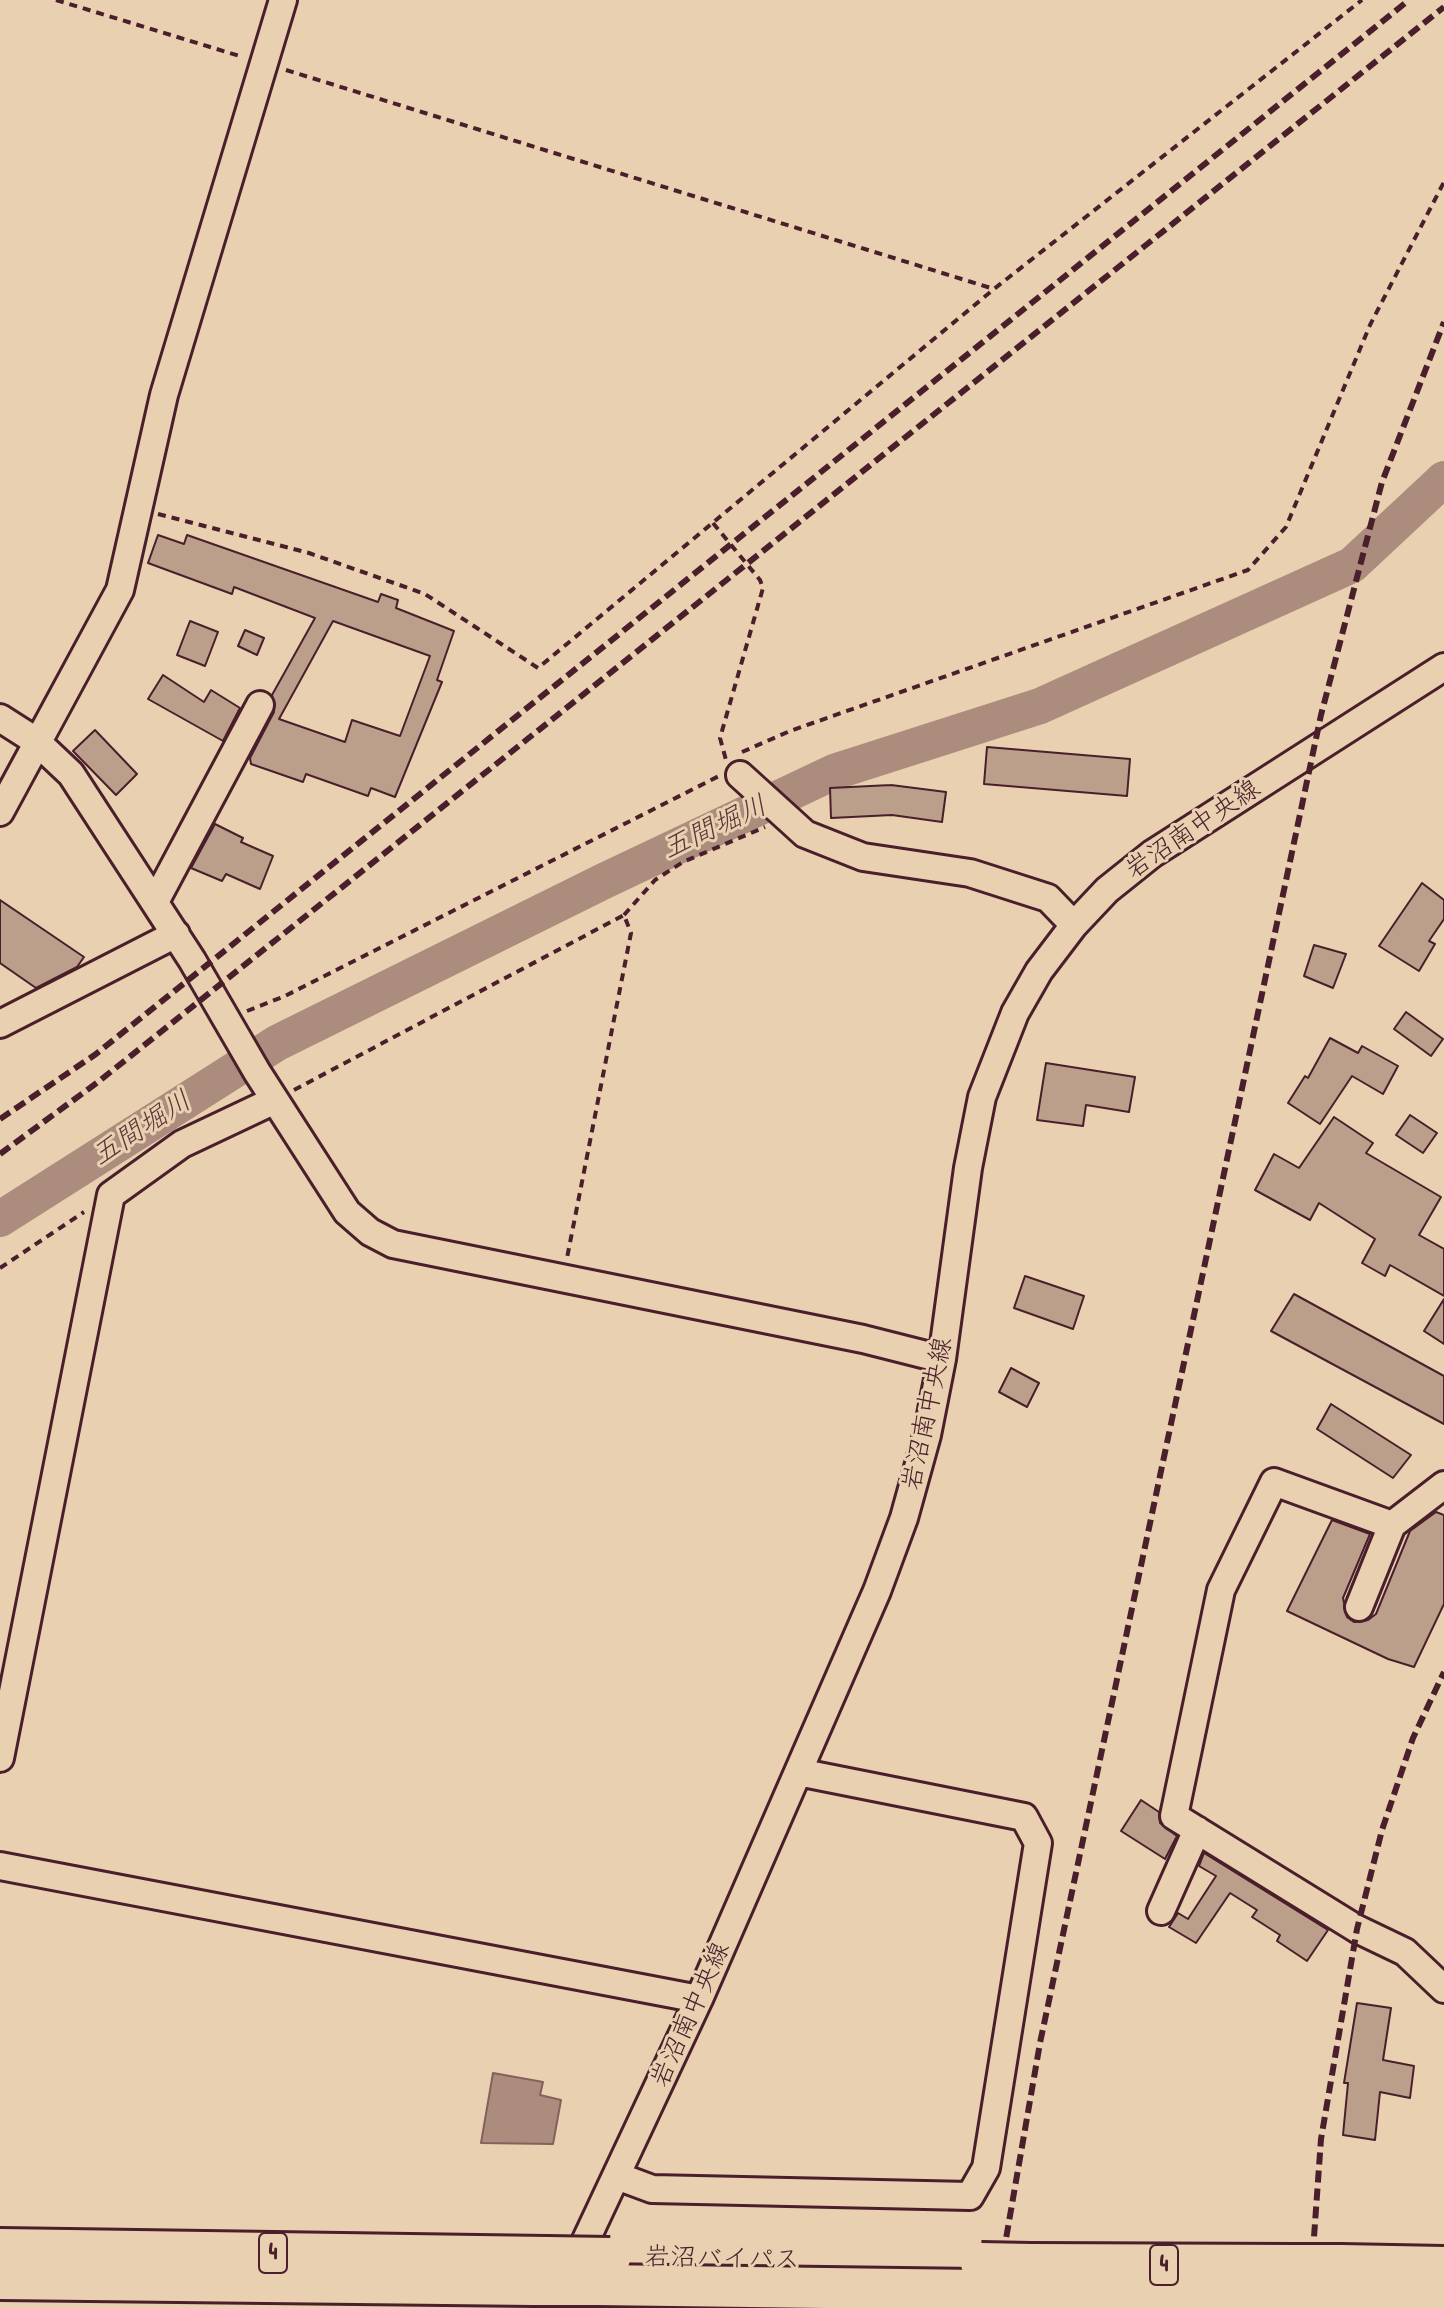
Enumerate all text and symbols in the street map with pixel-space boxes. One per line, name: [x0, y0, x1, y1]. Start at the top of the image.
street label: 岩沼南中央線: [1120, 773, 1266, 887]
water label: 五間堀川: [657, 789, 773, 867]
water label: 五間堀川: [86, 1084, 198, 1174]
street label: 岩沼南中央線: [897, 1334, 959, 1494]
street label: 岩沼南中央線: [645, 1937, 737, 2093]
road number: 4: [259, 2233, 287, 2273]
street label: 岩沼バイパス: [644, 2242, 800, 2276]
road number: 4: [1150, 2245, 1178, 2285]

